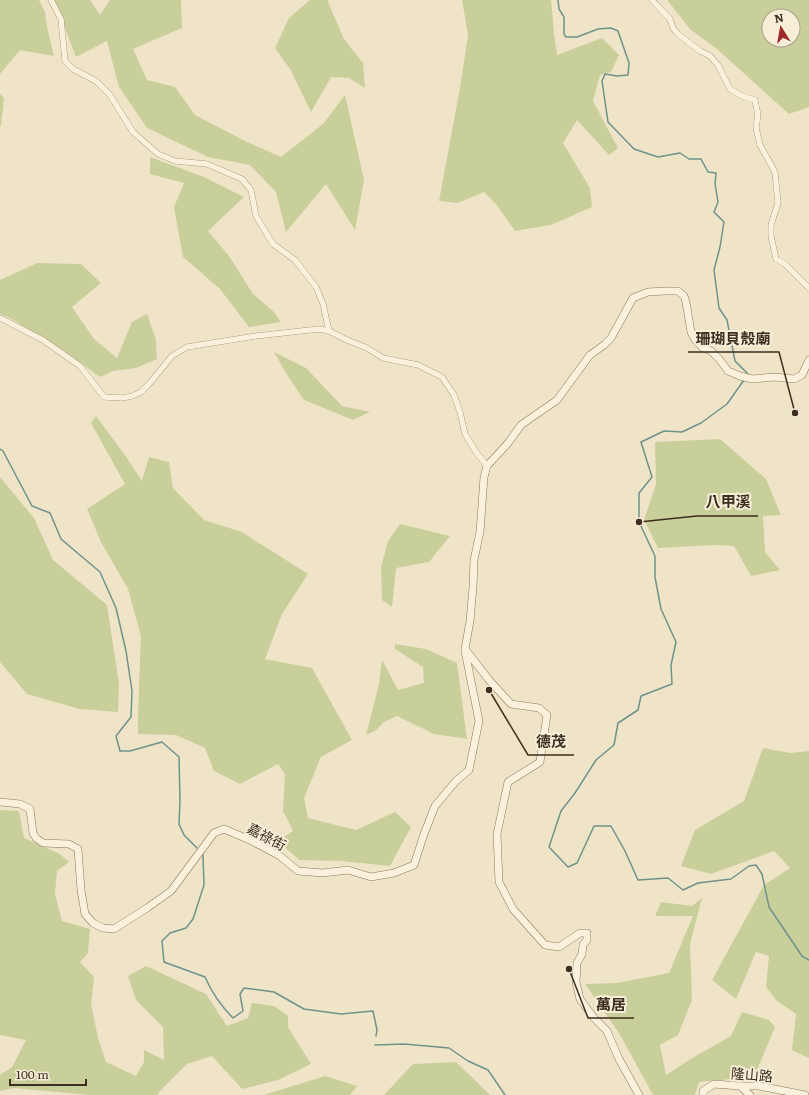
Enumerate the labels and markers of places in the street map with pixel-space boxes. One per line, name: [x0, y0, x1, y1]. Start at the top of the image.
callout: 珊瑚貝殼廟: [688, 325, 779, 352]
callout: 八甲溪: [697, 489, 758, 516]
callout: 德茂: [528, 728, 574, 755]
callout: 萬居: [588, 991, 634, 1018]

